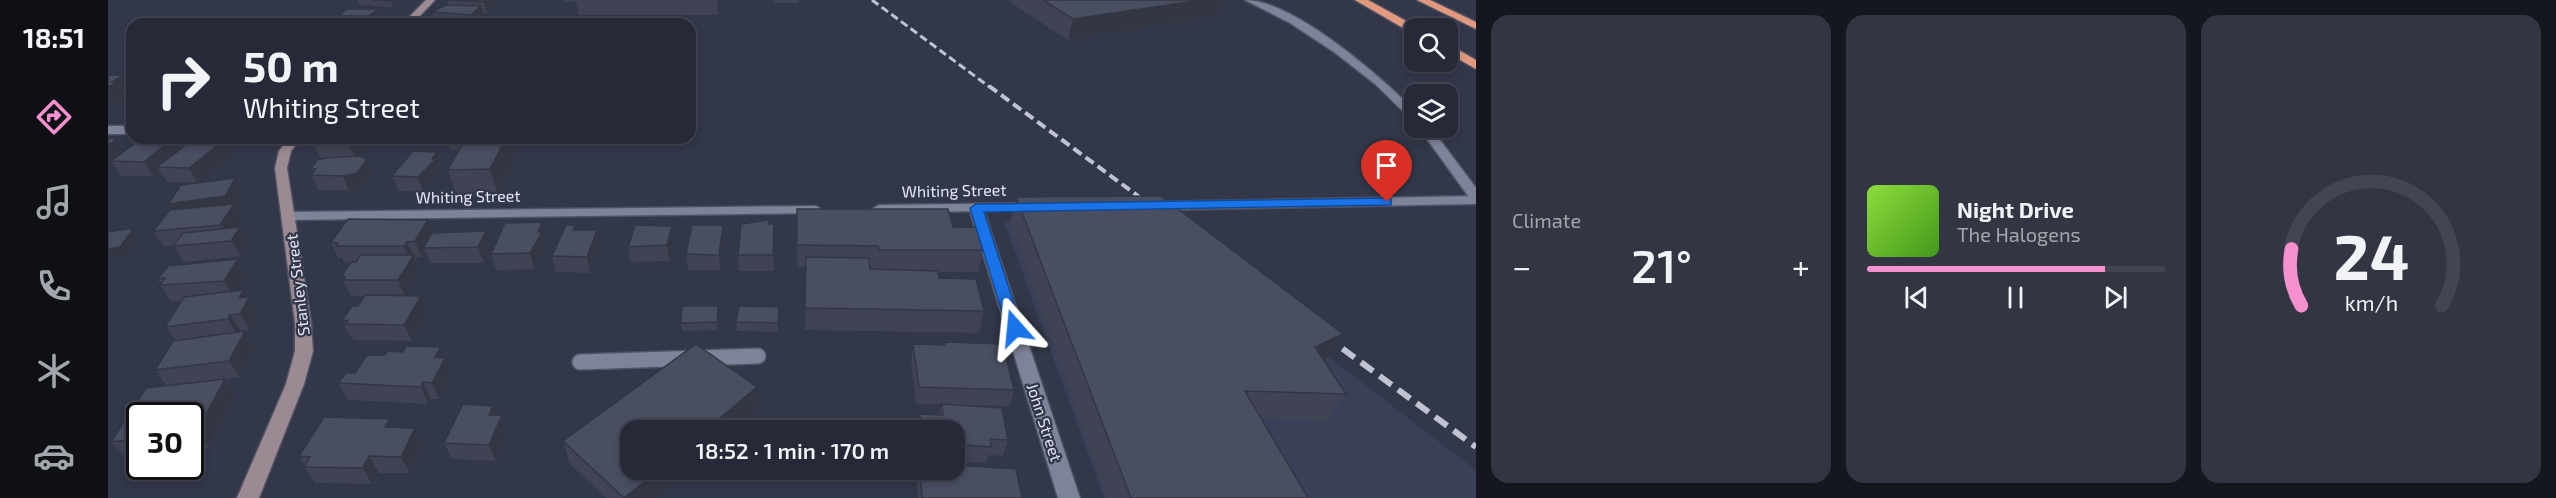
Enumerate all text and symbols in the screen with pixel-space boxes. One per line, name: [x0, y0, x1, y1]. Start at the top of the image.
map controls: [1404, 18, 1458, 138]
button: search: [1404, 18, 1458, 72]
text: 18:51: [23, 21, 85, 53]
text: 50 m: [243, 40, 339, 90]
icon: right: [144, 42, 222, 120]
button: layers: [1404, 84, 1458, 138]
text: Whiting Street: [243, 91, 420, 123]
icon: directions: [33, 96, 75, 138]
pin: [1361, 140, 1412, 202]
icon: arrive: [1370, 149, 1403, 182]
street label: Whiting Street: [901, 180, 1007, 200]
icon: music: [33, 181, 75, 223]
street label: Whiting Street: [415, 186, 521, 206]
text: Night Drive: [1957, 196, 2074, 222]
text: Climate: [1512, 208, 1581, 232]
text: 24: [2333, 218, 2409, 293]
text: The Halogens: [1957, 222, 2081, 246]
street label: Stanley Street: [281, 233, 313, 337]
text: 21°: [1631, 238, 1692, 292]
text: −: [1512, 246, 1531, 286]
text: +: [1792, 246, 1810, 286]
icon: phone: [33, 265, 75, 307]
icon: previous: [1900, 281, 1933, 314]
icon: pause: [1999, 281, 2032, 314]
icon: next: [2099, 281, 2132, 314]
text: km/h: [2344, 290, 2398, 315]
position arrow: [983, 296, 1047, 360]
icon: climate: [33, 350, 75, 392]
street label: John Street: [1023, 380, 1067, 464]
speed limit sign: 30: [126, 402, 204, 480]
icon: car: [33, 435, 75, 477]
text: 18:52 · 1 min · 170 m: [696, 437, 889, 463]

